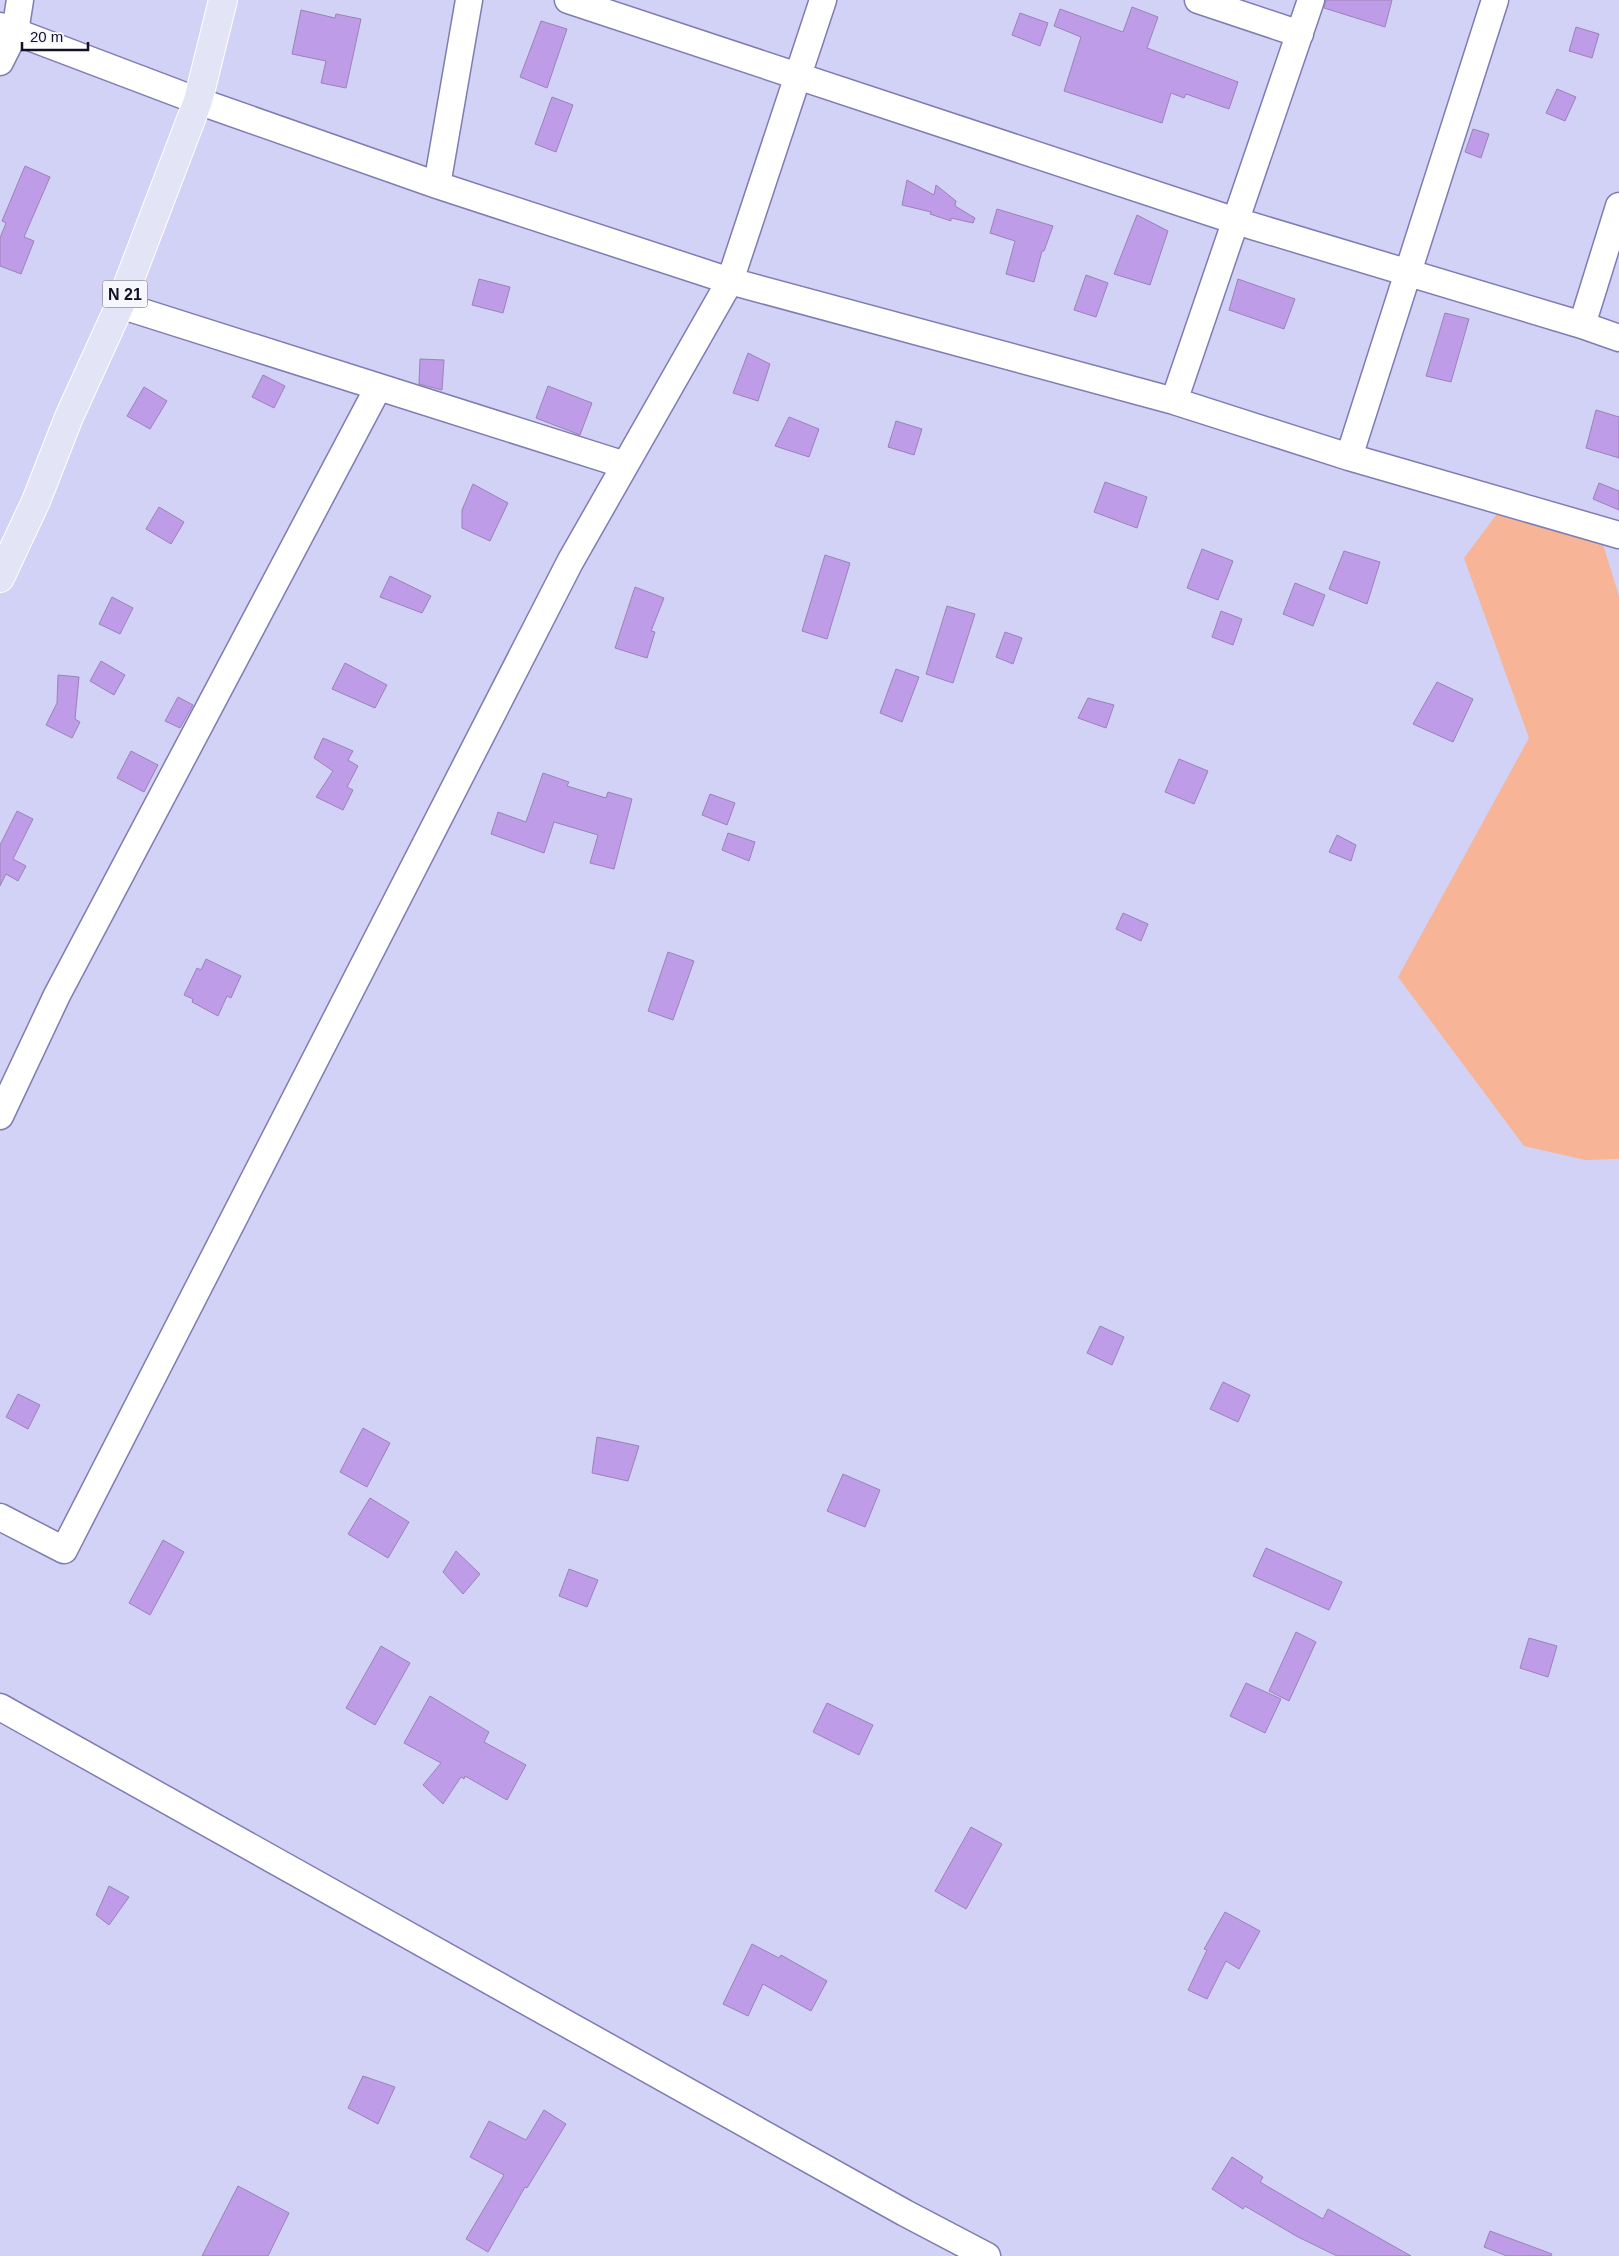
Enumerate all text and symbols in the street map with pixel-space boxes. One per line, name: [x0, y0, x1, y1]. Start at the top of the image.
scale bar: [22, 20, 89, 52]
text: 20 m: [30, 28, 63, 45]
road number: N 21: [102, 280, 148, 308]

